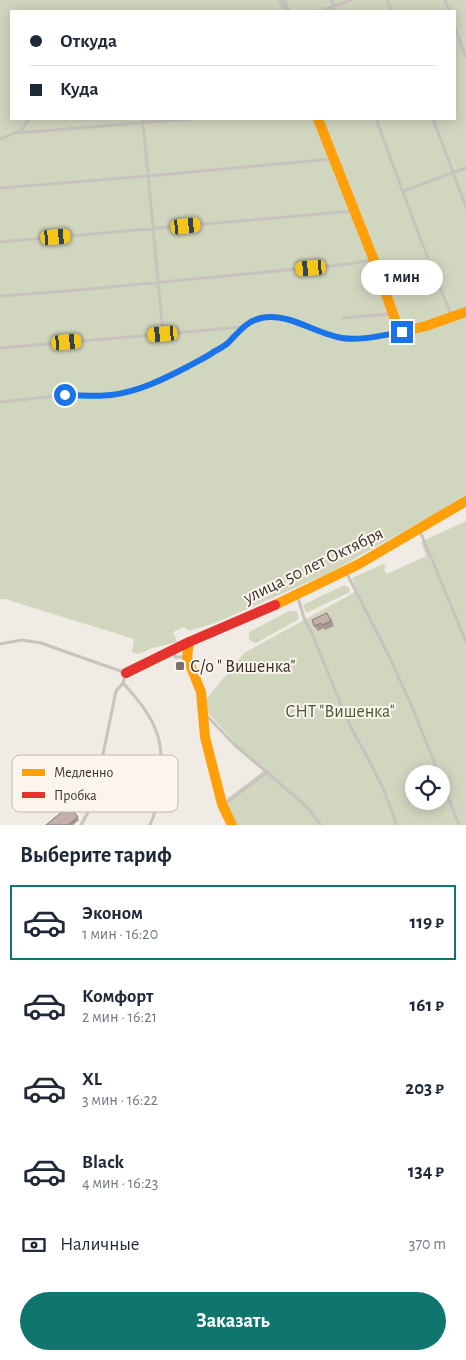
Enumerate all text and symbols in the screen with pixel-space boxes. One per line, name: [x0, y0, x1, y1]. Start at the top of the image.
text: Откуда: [60, 32, 117, 51]
text: Куда: [60, 80, 99, 99]
car: [170, 217, 201, 235]
car: [40, 228, 71, 246]
car: [295, 259, 326, 277]
callout: 1 мин: [361, 260, 443, 294]
text: 1 мин: [384, 269, 420, 285]
route end: [391, 321, 413, 343]
car: [147, 325, 178, 343]
car: [51, 333, 82, 351]
route start: [54, 384, 76, 406]
street label: улица 50 лет Октября: [239, 523, 386, 608]
place label: С/о " Вишенка": [190, 658, 295, 676]
marker: С/о " Вишенка": [174, 660, 186, 672]
park label: СНТ "Вишенка": [285, 703, 395, 721]
legend: [12, 755, 178, 812]
map controls: [405, 765, 450, 810]
button: locate: [405, 765, 450, 810]
text: Медленно: [54, 766, 113, 780]
text: Пробка: [54, 789, 97, 803]
text: Выберите тариф: [20, 844, 172, 866]
icon: car: [22, 900, 67, 945]
text: Эконом: [82, 904, 143, 923]
text: 119 ₽: [409, 913, 444, 932]
text: 1 мин · 16:20: [82, 926, 158, 942]
icon: car: [22, 983, 67, 1028]
text: Комфорт: [82, 987, 153, 1006]
text: 161 ₽: [409, 996, 444, 1015]
text: 2 мин · 16:21: [82, 1009, 157, 1025]
icon: car: [22, 1066, 67, 1111]
text: XL: [82, 1070, 102, 1089]
text: 203 ₽: [405, 1079, 444, 1098]
text: 3 мин · 16:22: [82, 1092, 158, 1108]
icon: car: [22, 1149, 67, 1194]
text: Black: [82, 1153, 124, 1172]
text: 134 ₽: [408, 1162, 444, 1181]
text: 4 мин · 16:23: [82, 1175, 158, 1191]
icon: cash: [20, 1231, 48, 1259]
text: Наличные: [60, 1235, 140, 1254]
text: 370 m: [409, 1236, 446, 1252]
button: Заказать: [20, 1292, 446, 1350]

